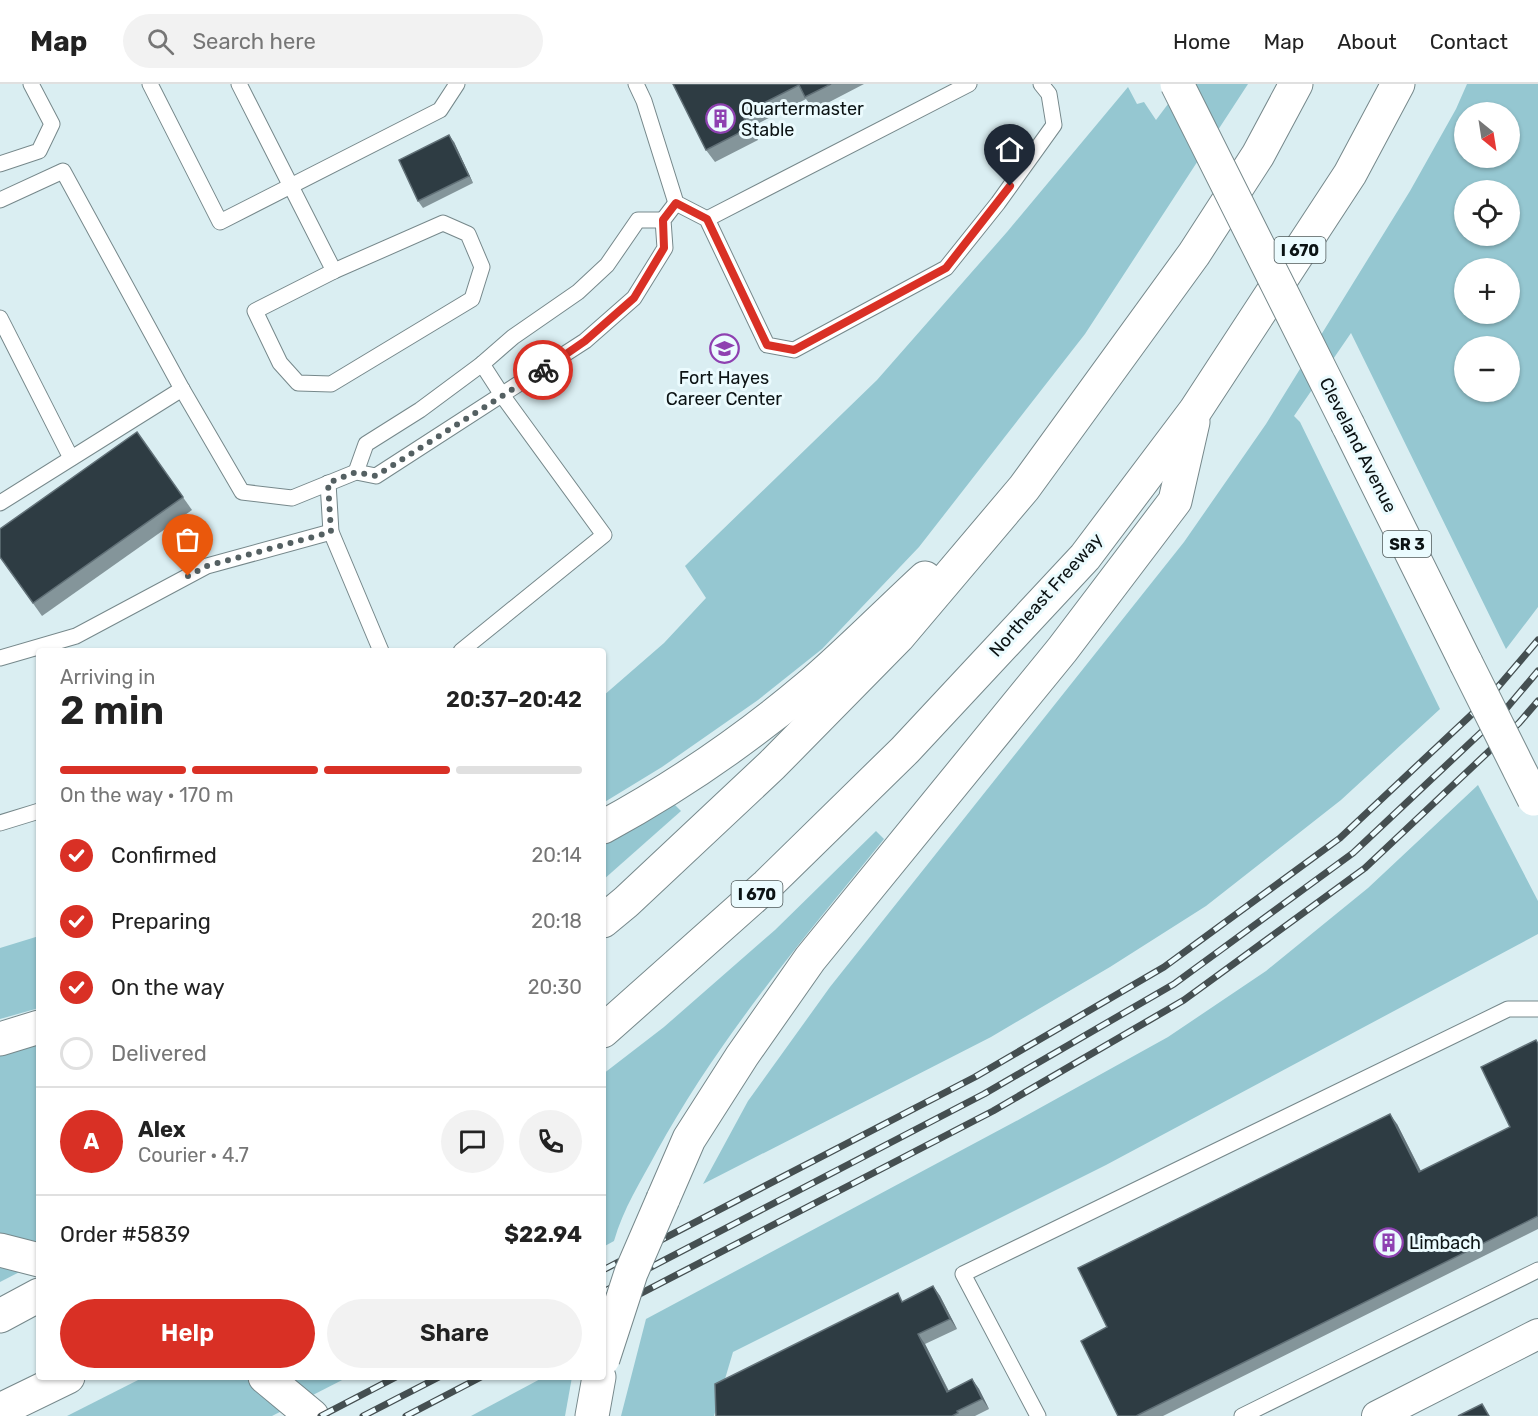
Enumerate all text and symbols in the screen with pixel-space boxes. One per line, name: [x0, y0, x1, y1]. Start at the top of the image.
search box: [123, 14, 543, 68]
text: Map: [30, 25, 87, 58]
icon: search: [144, 25, 177, 58]
text: Search here: [192, 28, 316, 55]
text: Home: [1173, 29, 1230, 54]
text: Map: [1263, 29, 1304, 54]
text: About: [1337, 29, 1397, 54]
text: Contact: [1430, 29, 1508, 54]
place label: Quartermaster Stable: [741, 98, 864, 141]
north arrow: [1454, 102, 1520, 168]
map controls: [1454, 102, 1520, 402]
building icon: Quartermaster Stable: [704, 103, 736, 135]
pin: [984, 124, 1035, 186]
icon: home: [993, 133, 1026, 166]
button: locate: [1454, 180, 1520, 246]
road number: I 670: [1274, 237, 1326, 263]
button: +: [1454, 258, 1520, 324]
school or university icon: Fort Hayes Career Center: [708, 333, 740, 365]
button: −: [1454, 336, 1520, 402]
courier: [513, 340, 573, 400]
icon: bike: [527, 354, 560, 387]
place label: Fort Hayes Career Center: [666, 367, 782, 410]
street label: Cleveland Avenue: [1314, 374, 1402, 516]
pin: [162, 514, 213, 576]
icon: bag: [171, 523, 204, 556]
street label: Northeast Freeway: [985, 529, 1107, 661]
road number: SR 3: [1383, 531, 1431, 557]
text: Arriving in: [60, 665, 155, 689]
text: 20:37–20:42: [446, 686, 582, 713]
text: 2 min: [60, 688, 164, 734]
text: On the way · 170 m: [60, 783, 233, 807]
icon: check: [60, 839, 93, 872]
text: Confirmed: [111, 842, 217, 869]
text: 20:14: [531, 843, 582, 867]
road number: I 670: [732, 881, 783, 907]
icon: check: [60, 905, 93, 938]
text: Preparing: [111, 908, 211, 935]
text: 20:18: [531, 909, 582, 933]
icon: check: [60, 971, 93, 1004]
text: On the way: [111, 974, 225, 1001]
text: 20:30: [528, 975, 582, 999]
text: Delivered: [111, 1040, 207, 1067]
button: chat: [441, 1110, 504, 1173]
button: phone: [519, 1110, 582, 1173]
text: Alex: [138, 1116, 186, 1143]
text: A: [84, 1128, 99, 1155]
text: Courier · 4.7: [138, 1143, 249, 1167]
text: Order #5839: [60, 1221, 190, 1248]
text: $22.94: [504, 1221, 582, 1248]
building icon: Limbach: [1372, 1227, 1404, 1259]
place label: Limbach: [1409, 1232, 1481, 1254]
button: Help: [60, 1299, 315, 1368]
button: Share: [327, 1299, 582, 1368]

